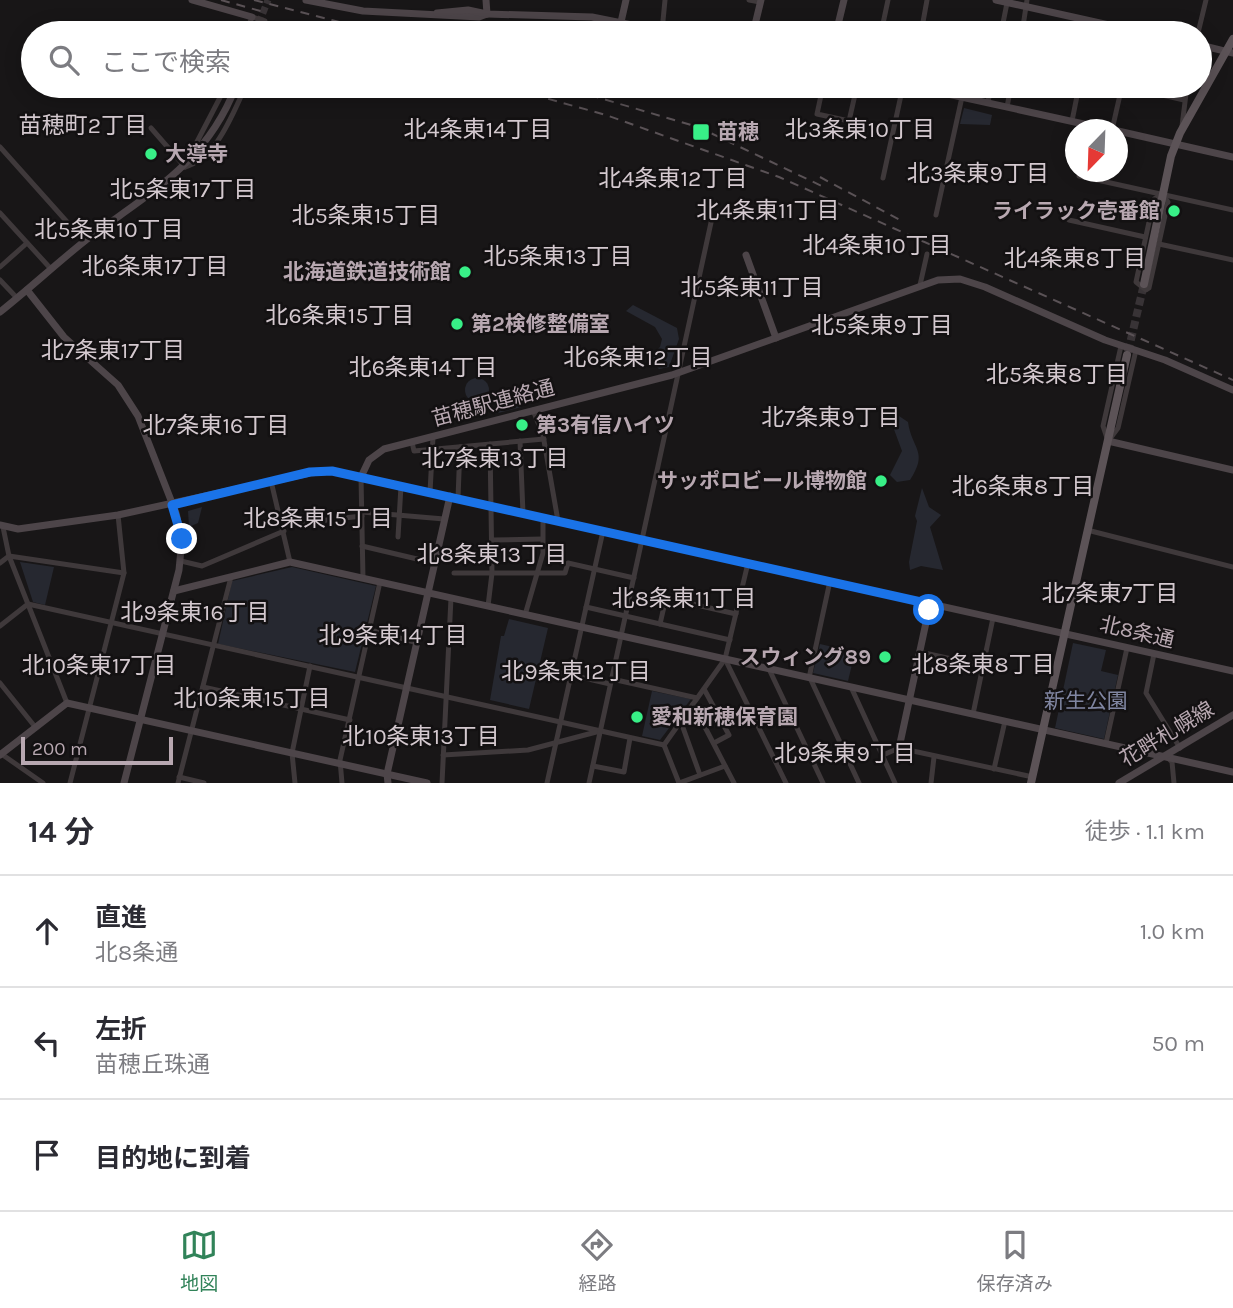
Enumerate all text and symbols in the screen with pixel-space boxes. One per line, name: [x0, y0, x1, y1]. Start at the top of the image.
search box: [21, 21, 1212, 98]
icon: search: [45, 41, 83, 79]
text: ここで検索: [101, 47, 231, 78]
district label: 苗穂町2丁目: [19, 112, 147, 139]
district label: 北4条東14丁目: [404, 116, 552, 143]
district label: 北3条東10丁目: [785, 116, 935, 143]
north arrow: [1065, 119, 1128, 182]
place label: 苗穂: [717, 120, 759, 144]
marker: 苗穂: [691, 122, 711, 142]
place label: 大導寺: [165, 142, 228, 166]
marker: 大導寺: [143, 146, 159, 162]
district label: 北3条東9丁目: [907, 160, 1049, 187]
district label: 北4条東12丁目: [599, 165, 747, 192]
district label: 北5条東17丁目: [110, 176, 256, 203]
district label: 北4条東11丁目: [696, 197, 840, 224]
place label: ライラック壱番館: [992, 199, 1160, 223]
district label: 北5条東15丁目: [292, 202, 440, 229]
marker: ライラック壱番館: [1166, 203, 1182, 219]
district label: 北5条東10丁目: [34, 216, 184, 243]
district label: 北4条東10丁目: [802, 232, 952, 259]
district label: 北5条東13丁目: [483, 243, 633, 270]
district label: 北4条東8丁目: [1004, 245, 1146, 272]
district label: 北6条東17丁目: [82, 253, 228, 280]
place label: 北海道鉄道技術館: [283, 260, 451, 284]
marker: 北海道鉄道技術館: [457, 264, 473, 280]
district label: 北5条東11丁目: [680, 274, 824, 301]
district label: 北6条東15丁目: [266, 302, 414, 329]
place label: 第2検修整備室: [471, 312, 610, 336]
district label: 北5条東9丁目: [811, 312, 953, 339]
marker: 第2検修整備室: [449, 316, 465, 332]
district label: 北7条東17丁目: [41, 337, 185, 364]
district label: 北6条東12丁目: [563, 344, 713, 371]
district label: 北6条東14丁目: [349, 354, 497, 381]
district label: 北5条東8丁目: [986, 361, 1128, 388]
street label: 苗穂駅連絡通: [429, 375, 557, 431]
district label: 北7条東9丁目: [761, 404, 901, 431]
district label: 北7条東16丁目: [143, 412, 289, 439]
place label: 第3有信ハイツ: [536, 413, 675, 437]
marker: 第3有信ハイツ: [514, 417, 530, 433]
district label: 北7条東13丁目: [422, 445, 568, 472]
place label: サッポロビール博物館: [657, 469, 867, 493]
marker: サッポロビール博物館: [873, 473, 889, 489]
district label: 北6条東8丁目: [952, 473, 1094, 500]
district label: 北8条東15丁目: [243, 505, 393, 532]
route end: [166, 523, 197, 554]
district label: 北8条東13丁目: [417, 541, 567, 568]
district label: 北7条東7丁目: [1042, 580, 1178, 607]
district label: 北8条東11丁目: [612, 585, 756, 612]
route start: [913, 594, 944, 625]
district label: 北9条東16丁目: [120, 599, 270, 626]
street label: 北8条通: [1097, 612, 1177, 652]
district label: 北9条東14丁目: [319, 622, 467, 649]
place label: スウィング89: [740, 645, 871, 669]
marker: スウィング89: [877, 649, 893, 665]
district label: 北8条東8丁目: [911, 651, 1055, 678]
district label: 北10条東17丁目: [22, 652, 176, 679]
district label: 北9条東12丁目: [501, 658, 651, 685]
district label: 北10条東15丁目: [174, 685, 330, 712]
park label: 新生公園: [1044, 689, 1128, 713]
street label: 花畔札幌線: [1116, 697, 1218, 771]
place label: 愛和新穂保育園: [651, 705, 798, 729]
marker: 愛和新穂保育園: [629, 709, 645, 725]
district label: 北10条東13丁目: [342, 723, 500, 750]
scale bar: [21, 734, 173, 766]
text: 200 m: [32, 738, 88, 760]
district label: 北9条東9丁目: [774, 740, 916, 767]
text: 14 分: [28, 814, 94, 850]
text: 徒歩 · 1.1 km: [1085, 818, 1205, 845]
text: 直進: [95, 902, 147, 933]
icon: ahead: [28, 912, 66, 950]
text: 1.0 km: [1140, 918, 1205, 945]
text: 北8条通: [95, 939, 178, 966]
text: 左折: [95, 1014, 147, 1045]
icon: left: [28, 1024, 66, 1062]
text: 50 m: [1151, 1030, 1205, 1057]
text: 苗穂丘珠通: [95, 1051, 210, 1078]
icon: arrive: [28, 1136, 66, 1174]
text: 目的地に到着: [95, 1143, 251, 1174]
tab: 地図: [180, 1226, 218, 1295]
tab: 経路: [578, 1226, 617, 1295]
tab: 保存済み: [977, 1226, 1053, 1295]

